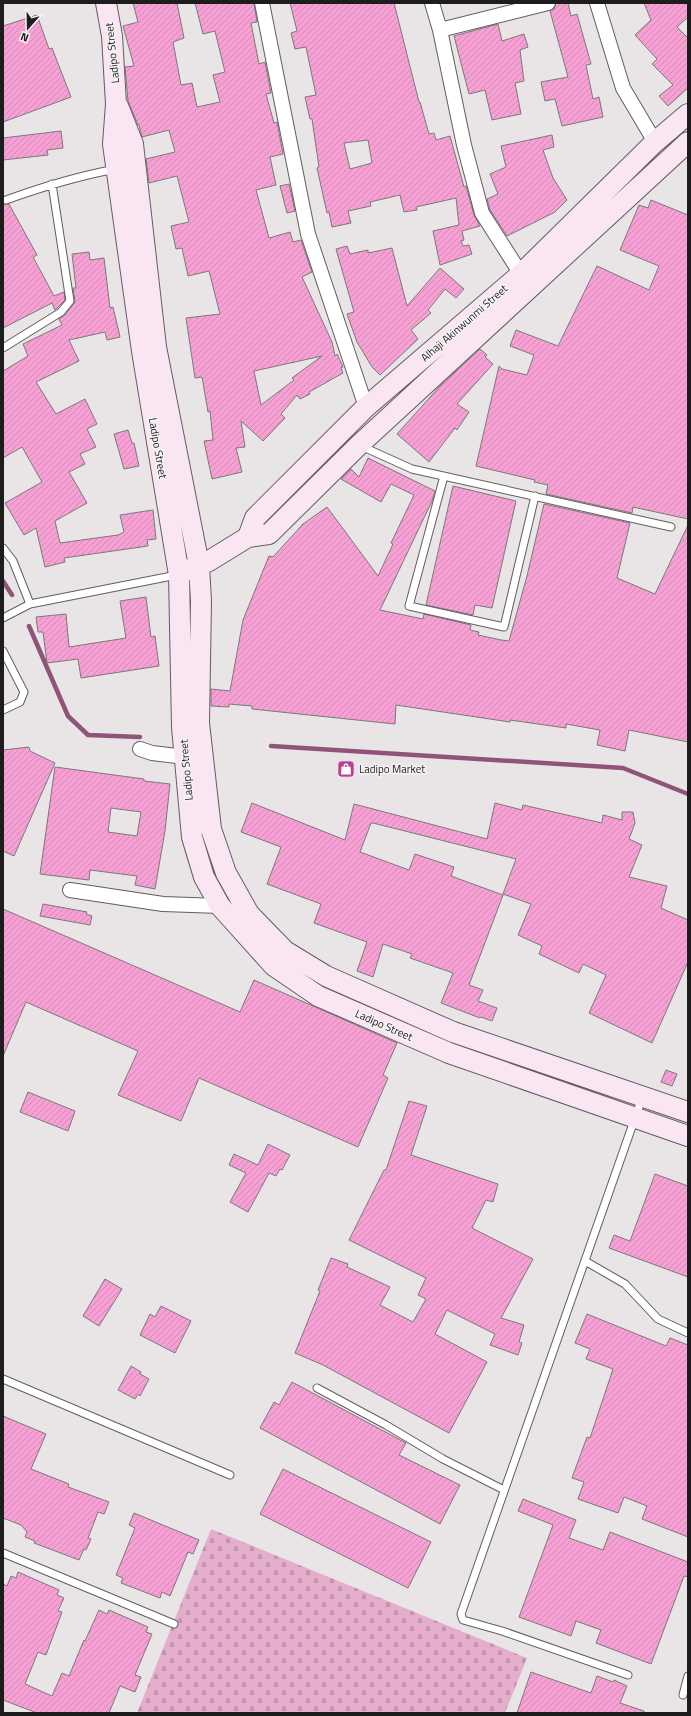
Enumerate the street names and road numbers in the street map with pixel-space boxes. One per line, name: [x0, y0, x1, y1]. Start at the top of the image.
street label: Ladipo Street: [101, 21, 123, 84]
street label: Alhaji Akinwunmi Street: [417, 281, 511, 365]
street label: Ladipo Street: [145, 416, 171, 480]
street label: Ladipo Street: [175, 739, 197, 801]
street label: Ladipo Street: [353, 1005, 415, 1045]

